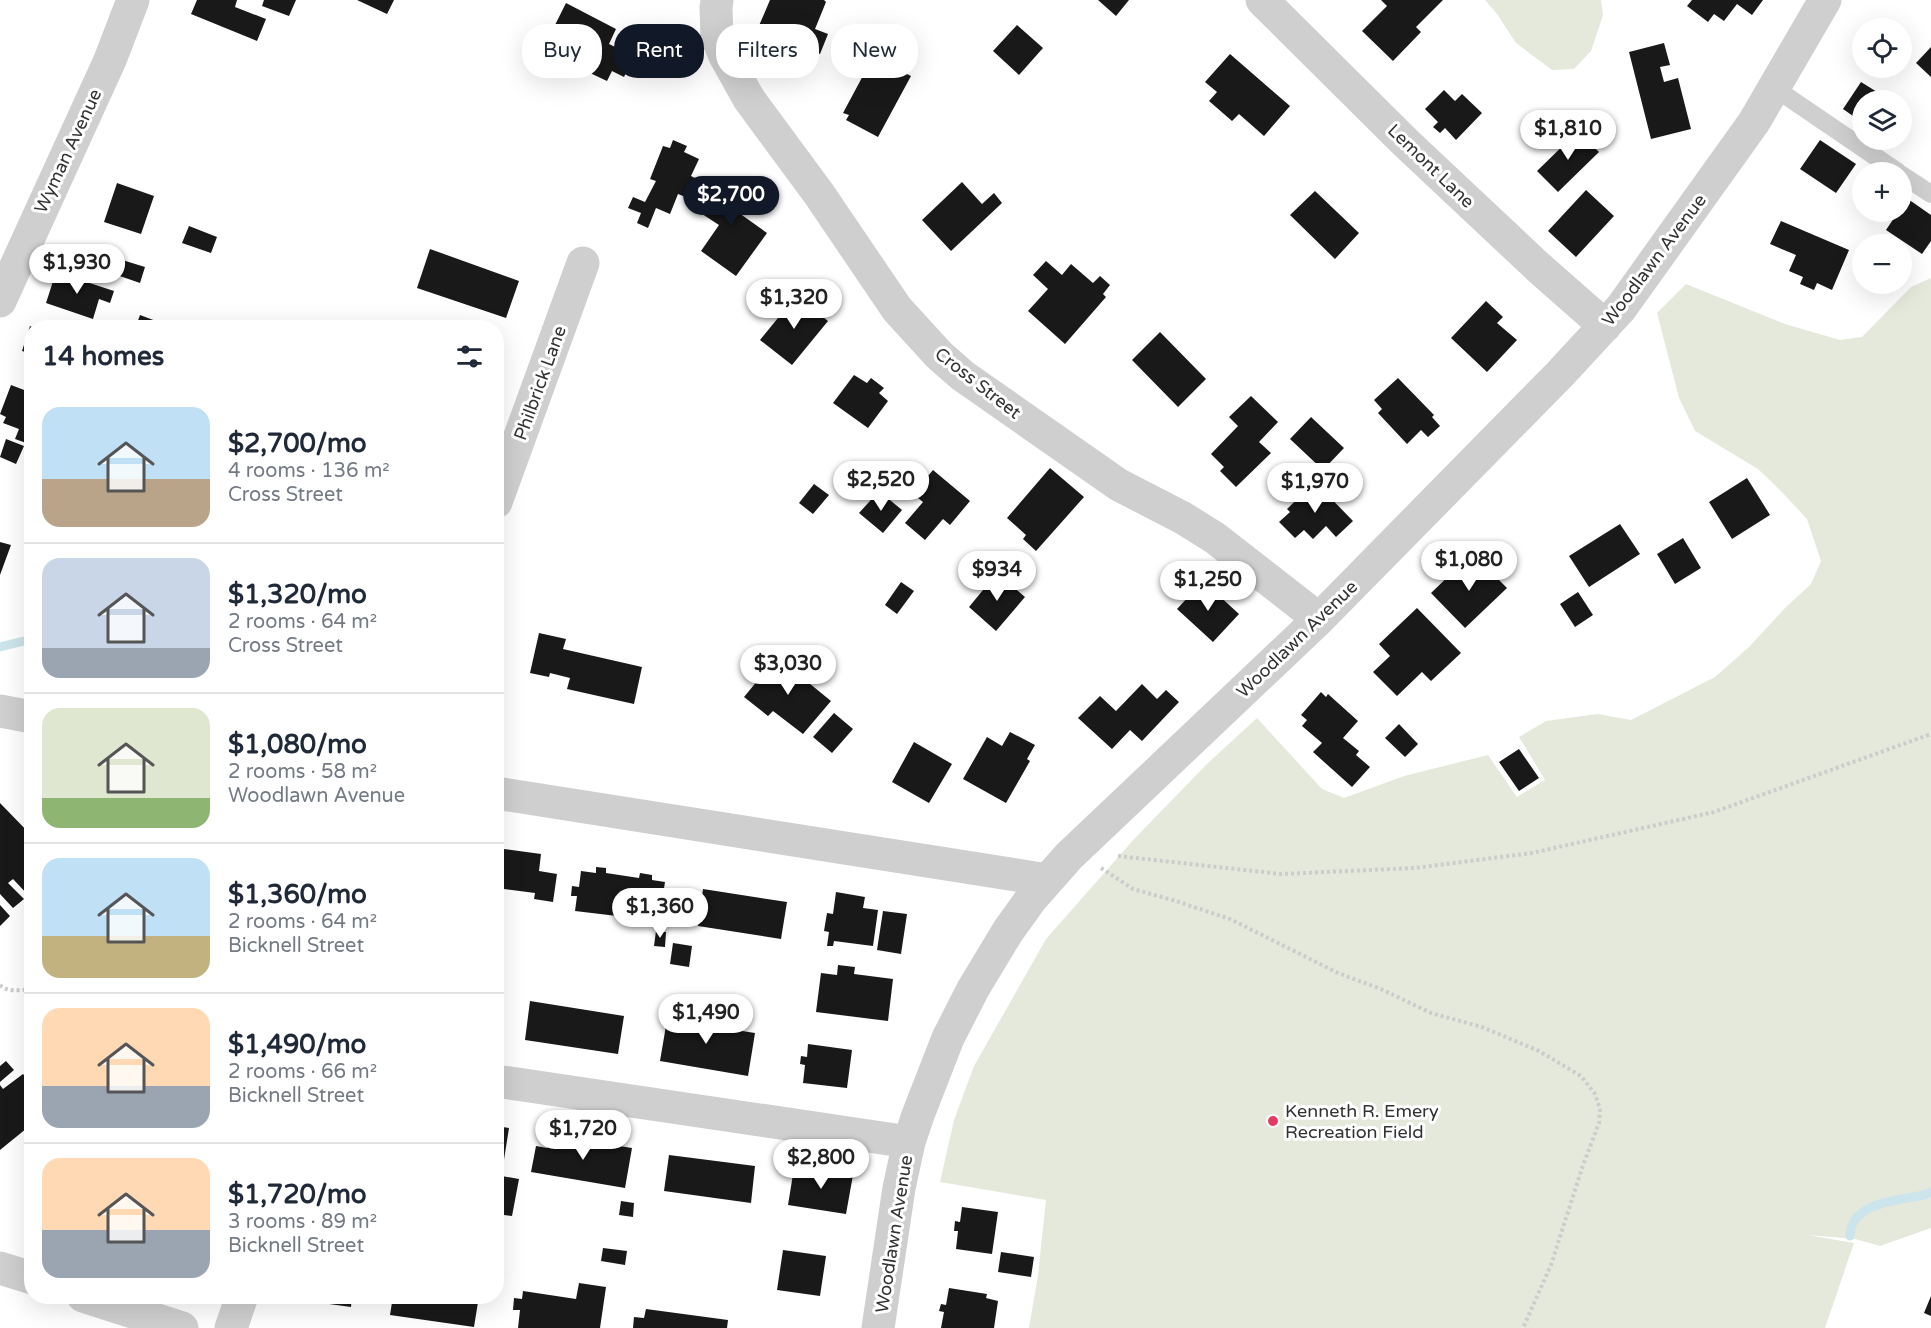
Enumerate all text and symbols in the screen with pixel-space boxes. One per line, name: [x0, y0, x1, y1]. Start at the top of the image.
map controls: [1852, 18, 1912, 294]
button: locate: [1852, 18, 1912, 78]
chip: Buy: [522, 24, 602, 78]
chip: Rent: [614, 24, 704, 78]
chip: Filters: [716, 24, 819, 78]
chip: New: [831, 24, 918, 78]
street label: Wyman Avenue: [30, 85, 106, 217]
button: layers: [1852, 90, 1912, 150]
pin: $1,810: [1519, 110, 1617, 161]
text: $1,810: [1534, 117, 1602, 141]
street label: Lemont Lane: [1383, 119, 1479, 213]
button: +: [1852, 162, 1912, 222]
pin: $2,700: [682, 176, 780, 227]
text: $2,700: [697, 183, 765, 207]
street label: Woodlawn Avenue: [1597, 190, 1711, 330]
button: −: [1852, 234, 1912, 294]
pin: $1,930: [28, 244, 126, 295]
text: $1,930: [43, 251, 111, 275]
pin: $1,320: [745, 279, 843, 330]
text: $1,320: [760, 286, 828, 310]
street label: Philbrick Lane: [509, 323, 571, 443]
icon: filters: [453, 340, 486, 373]
text: 14 homes: [42, 341, 164, 372]
street label: Cross Street: [931, 343, 1026, 424]
text: $2,700/mo: [228, 428, 367, 459]
icon: home: [90, 431, 162, 503]
text: 4 rooms · 136 m²: [228, 459, 390, 483]
pin: $2,520: [832, 461, 930, 512]
pin: $1,970: [1266, 463, 1364, 514]
text: $2,520: [847, 468, 915, 492]
text: $1,970: [1281, 470, 1349, 494]
text: Cross Street: [228, 483, 343, 507]
pin: $1,080: [1420, 541, 1518, 592]
text: $1,080: [1435, 548, 1503, 572]
pin: $934: [961, 551, 1033, 602]
text: $934: [972, 558, 1022, 582]
pin: $1,250: [1159, 561, 1257, 612]
text: $1,250: [1174, 568, 1242, 592]
street label: Woodlawn Avenue: [1232, 576, 1362, 702]
text: $1,320/mo: [228, 579, 367, 610]
icon: home: [90, 582, 162, 654]
text: 2 rooms · 64 m²: [228, 610, 377, 634]
text: Cross Street: [228, 634, 343, 658]
pin: $3,030: [739, 645, 837, 696]
text: $3,030: [754, 652, 822, 676]
text: $1,080/mo: [228, 729, 367, 760]
icon: home: [90, 732, 162, 804]
text: 2 rooms · 58 m²: [228, 760, 377, 784]
text: Woodlawn Avenue: [228, 784, 405, 808]
text: $1,360/mo: [228, 879, 367, 910]
icon: home: [90, 882, 162, 954]
pin: $1,360: [611, 888, 709, 939]
text: $1,360: [626, 895, 694, 919]
text: 2 rooms · 64 m²: [228, 910, 377, 934]
text: Bicknell Street: [228, 934, 364, 958]
pin: $1,490: [657, 994, 755, 1045]
text: $1,490: [672, 1001, 740, 1025]
text: $1,490/mo: [228, 1029, 366, 1060]
icon: home: [90, 1032, 162, 1104]
text: 2 rooms · 66 m²: [228, 1060, 377, 1084]
text: Bicknell Street: [228, 1084, 364, 1108]
place label: Kenneth R. Emery Recreation Field: [1285, 1100, 1439, 1143]
pin: $1,720: [534, 1110, 632, 1161]
marker: Kenneth R. Emery Recreation Field: [1266, 1114, 1280, 1128]
text: $1,720: [549, 1117, 617, 1141]
pin: $2,800: [772, 1139, 870, 1190]
text: $2,800: [787, 1146, 855, 1170]
street label: Woodlawn Avenue: [871, 1154, 917, 1314]
text: $1,720/mo: [228, 1179, 367, 1210]
icon: home: [90, 1182, 162, 1254]
text: 3 rooms · 89 m²: [228, 1210, 377, 1234]
text: Bicknell Street: [228, 1234, 364, 1258]

